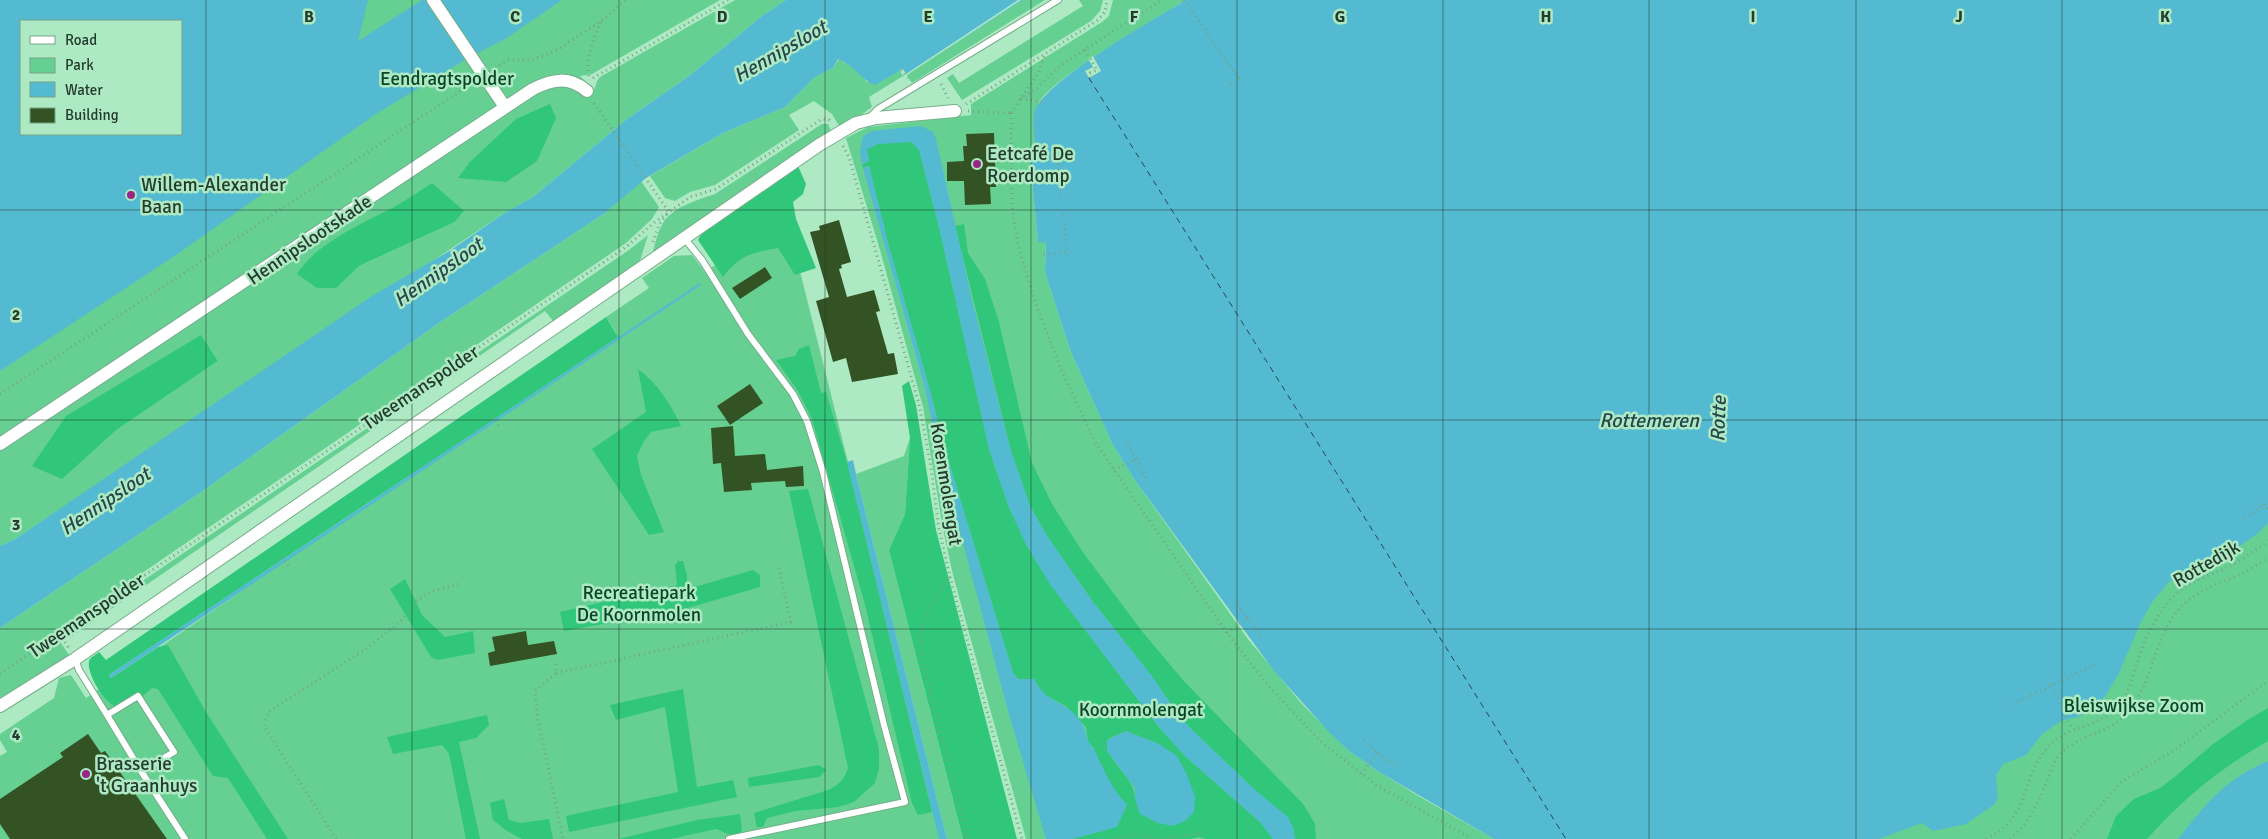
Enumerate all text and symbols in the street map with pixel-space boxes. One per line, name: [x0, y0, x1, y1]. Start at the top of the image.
text: B: [304, 7, 314, 27]
text: C: [510, 7, 520, 27]
text: D: [717, 7, 728, 27]
text: E: [923, 7, 933, 27]
text: F: [1130, 7, 1139, 27]
text: G: [1335, 7, 1345, 27]
text: H: [1541, 7, 1551, 27]
text: I: [1750, 7, 1756, 27]
text: J: [1955, 7, 1963, 27]
text: K: [2160, 7, 2170, 27]
water label: Hennipsloot: [729, 14, 833, 88]
legend: [20, 20, 182, 135]
text: Road: [65, 31, 97, 49]
text: Park: [65, 56, 94, 74]
park label: Eendragtspolder: [380, 67, 514, 91]
text: Water: [65, 81, 103, 99]
text: Building: [65, 106, 119, 124]
place label: Eetcafé De Roerdomp: [987, 142, 1074, 188]
marker: Eetcafé De Roerdomp: [971, 158, 983, 170]
place label: Willem-Alexander Baan: [141, 173, 286, 219]
marker: Willem-Alexander Baan: [125, 189, 137, 201]
street label: Hennipslootskade: [243, 189, 376, 290]
water label: Hennipsloot: [389, 231, 489, 312]
text: 2: [12, 305, 20, 325]
street label: Tweemanspolder: [357, 340, 484, 436]
water label: Rotte: [1705, 395, 1732, 442]
water label: Rottemeren: [1599, 408, 1700, 433]
street label: Korenmolengat: [924, 421, 968, 548]
water label: Hennipsloot: [55, 461, 157, 541]
text: 3: [12, 515, 20, 535]
street label: Rottedijk: [2169, 535, 2245, 593]
street label: Tweemanspolder: [23, 568, 150, 664]
park label: Recreatiepark De Koornmolen: [577, 581, 701, 627]
park label: Bleiswijkse Zoom: [2064, 694, 2204, 718]
park label: Koornmolengat: [1079, 698, 1204, 722]
text: 4: [12, 725, 21, 745]
place label: Brasserie 't Graanhuys: [96, 752, 197, 798]
marker: Brasserie 't Graanhuys: [80, 768, 92, 780]

